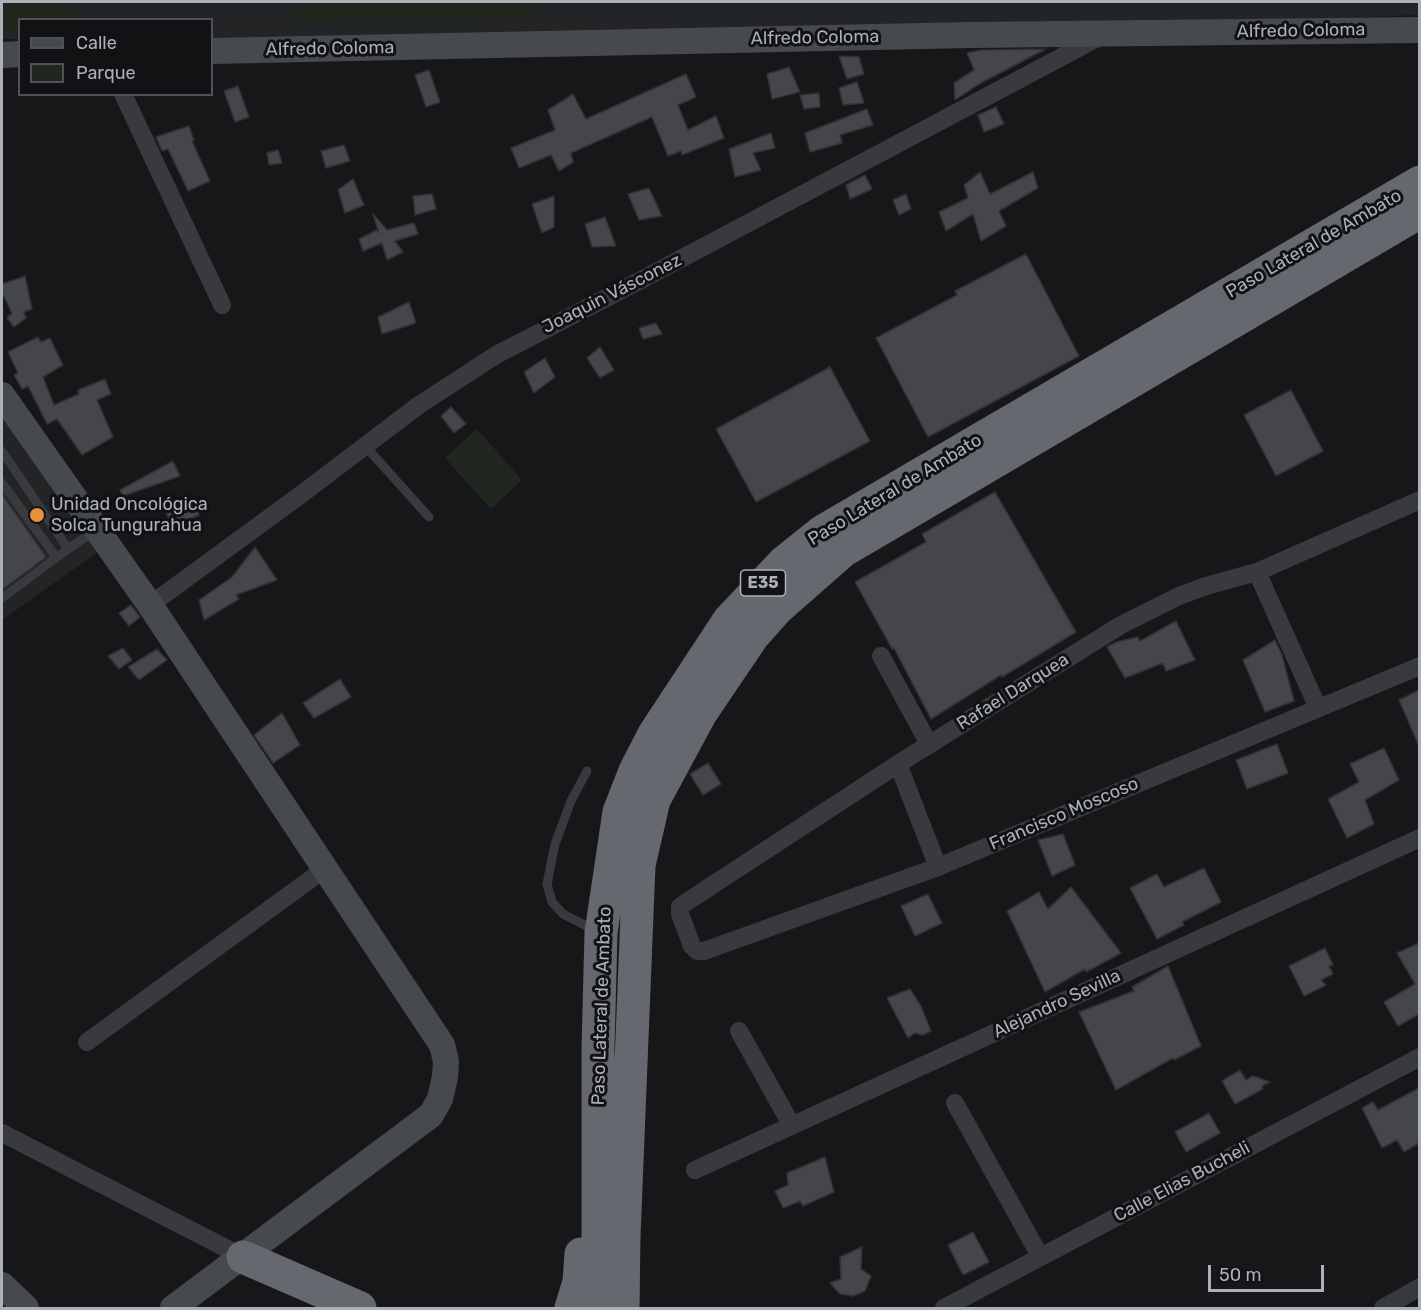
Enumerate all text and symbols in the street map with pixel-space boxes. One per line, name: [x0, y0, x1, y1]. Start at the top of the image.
legend: [18, 18, 213, 96]
street label: Alfredo Coloma: [1237, 19, 1365, 43]
street label: Alfredo Coloma: [751, 26, 879, 50]
text: Calle: [76, 32, 117, 54]
street label: Alfredo Coloma: [266, 37, 394, 61]
text: Parque: [76, 62, 136, 84]
street label: Paso Lateral de Ambato: [1222, 185, 1406, 303]
street label: Joaquin Vásconez: [539, 250, 685, 338]
street label: Paso Lateral de Ambato: [804, 430, 986, 550]
place label: Unidad Oncológica Solca Tungurahua: [51, 494, 208, 536]
marker: Unidad Oncológica Solca Tungurahua: [28, 506, 46, 524]
road number: E35: [740, 570, 786, 596]
street label: Rafael Darquea: [953, 649, 1073, 735]
street label: Francisco Moscoso: [986, 773, 1142, 855]
street label: Paso Lateral de Ambato: [588, 906, 616, 1106]
street label: Alejandro Sevilla: [990, 965, 1124, 1043]
street label: Calle Elias Bucheli: [1110, 1137, 1254, 1227]
scale bar: [1211, 1253, 1326, 1291]
text: 50 m: [1219, 1264, 1262, 1286]

